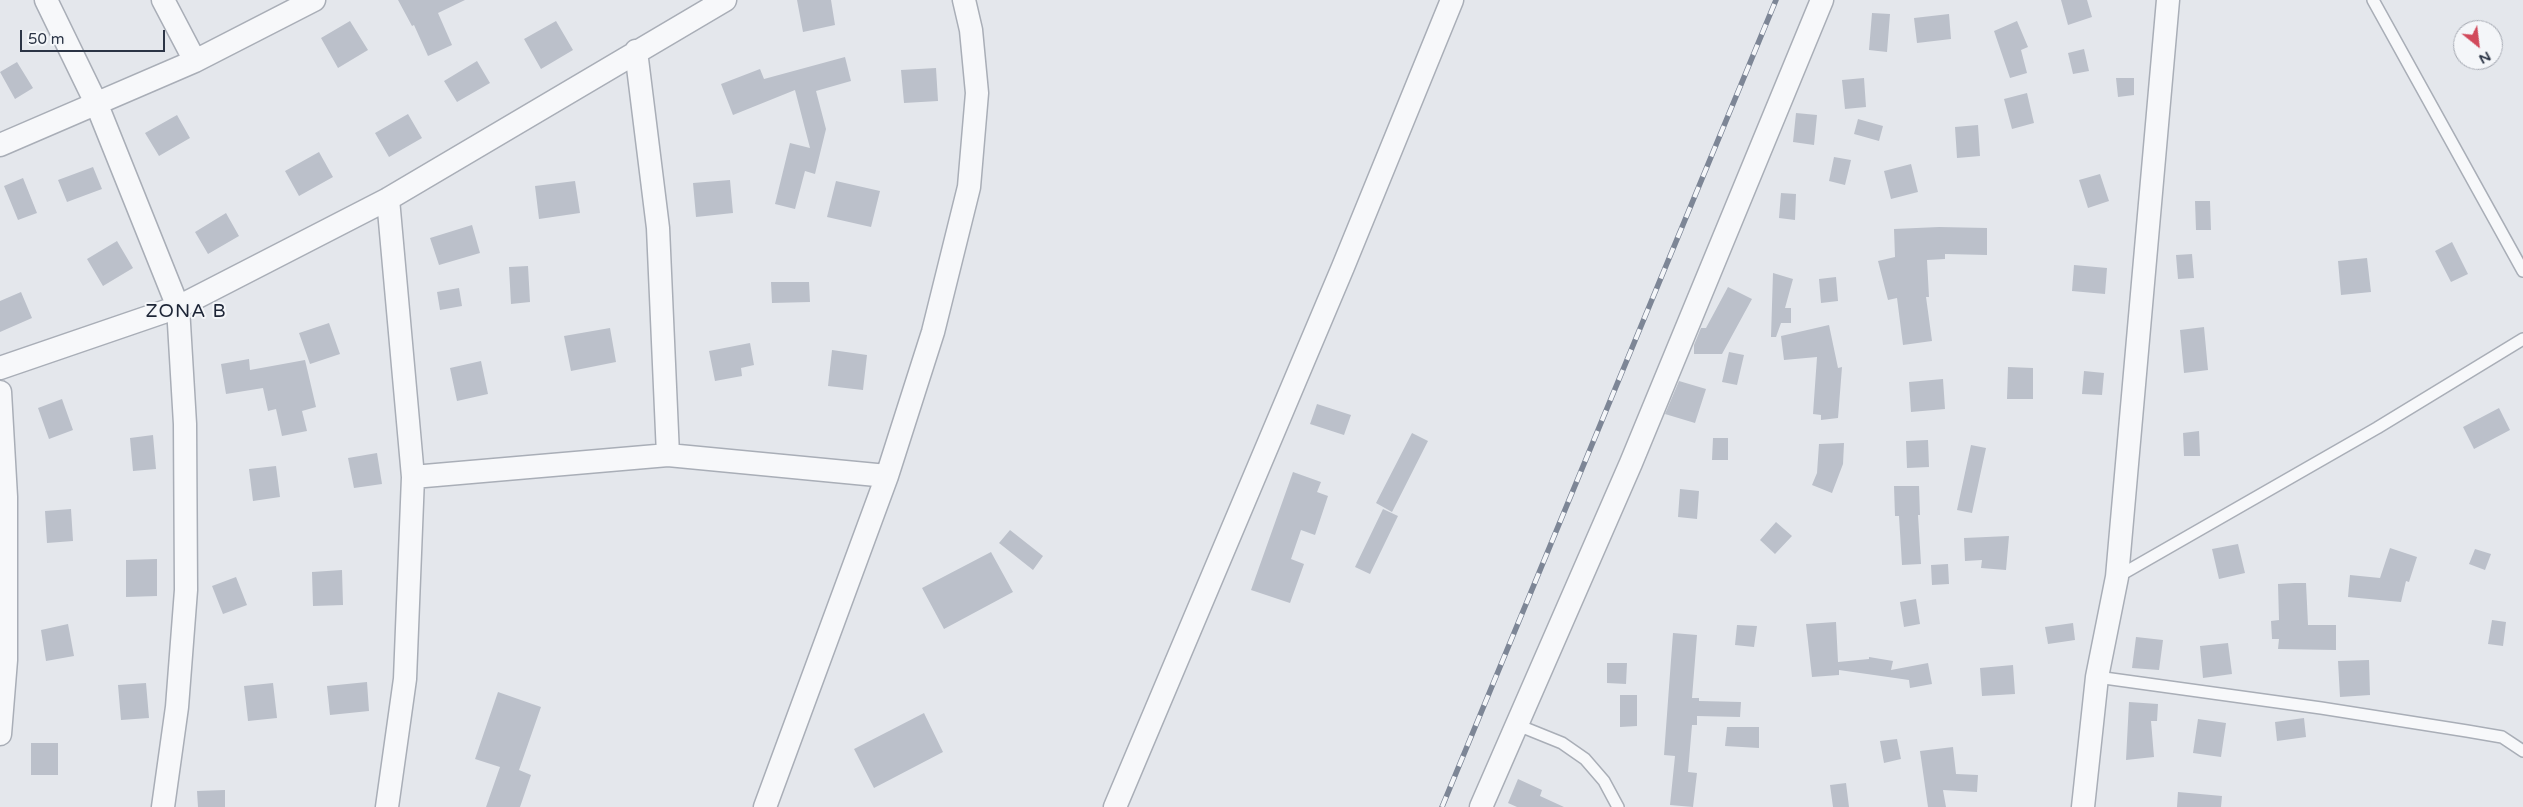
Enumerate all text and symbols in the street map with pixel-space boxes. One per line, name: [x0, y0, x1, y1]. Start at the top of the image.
scale bar: [22, 20, 168, 52]
north arrow: [2453, 20, 2503, 70]
text: 50 m: [28, 30, 65, 48]
text: N: [2476, 48, 2494, 68]
district label: ZONA B: [145, 301, 227, 323]

